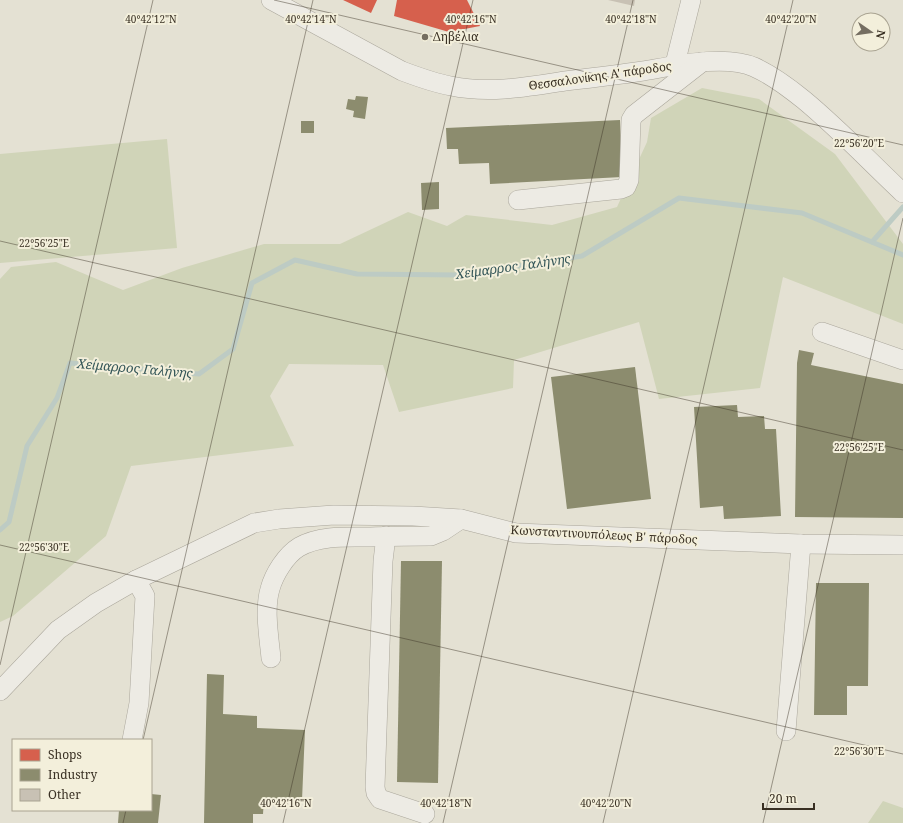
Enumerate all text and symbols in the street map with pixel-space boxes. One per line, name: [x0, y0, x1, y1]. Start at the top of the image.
text: 40°42'12"N: [125, 12, 177, 26]
text: 40°42'14"N: [285, 12, 337, 26]
text: 40°42'16"N: [445, 12, 497, 26]
text: 40°42'18"N: [605, 12, 657, 26]
text: 40°42'20"N: [765, 12, 817, 26]
north arrow: [851, 12, 891, 52]
place label: Δηβέλια: [433, 28, 479, 45]
text: N: [873, 28, 890, 41]
marker: Δηβέλια: [420, 32, 430, 42]
street label: Θεσσαλονίκης Α' πάροδος: [527, 57, 673, 94]
text: 22°56'20"E: [834, 136, 884, 150]
text: 22°56'25"E: [19, 236, 69, 250]
water label: Χείμαρρος Γαλήνης: [453, 249, 572, 283]
water label: Χείμαρρος Γαλήνης: [75, 354, 194, 382]
text: 22°56'25"E: [834, 440, 884, 454]
street label: Κωνσταντινουπόλεως Β' πάροδος: [510, 521, 698, 548]
text: 22°56'30"E: [19, 540, 69, 554]
legend: [12, 739, 152, 811]
text: 22°56'30"E: [834, 744, 884, 758]
text: Shops: [48, 746, 82, 763]
text: Industry: [48, 766, 97, 783]
scale bar: [763, 785, 814, 811]
text: Other: [48, 786, 81, 803]
text: 20 m: [769, 790, 797, 807]
text: 40°42'16"N: [260, 796, 312, 810]
text: 40°42'18"N: [420, 796, 472, 810]
text: 40°42'20"N: [580, 796, 632, 810]

